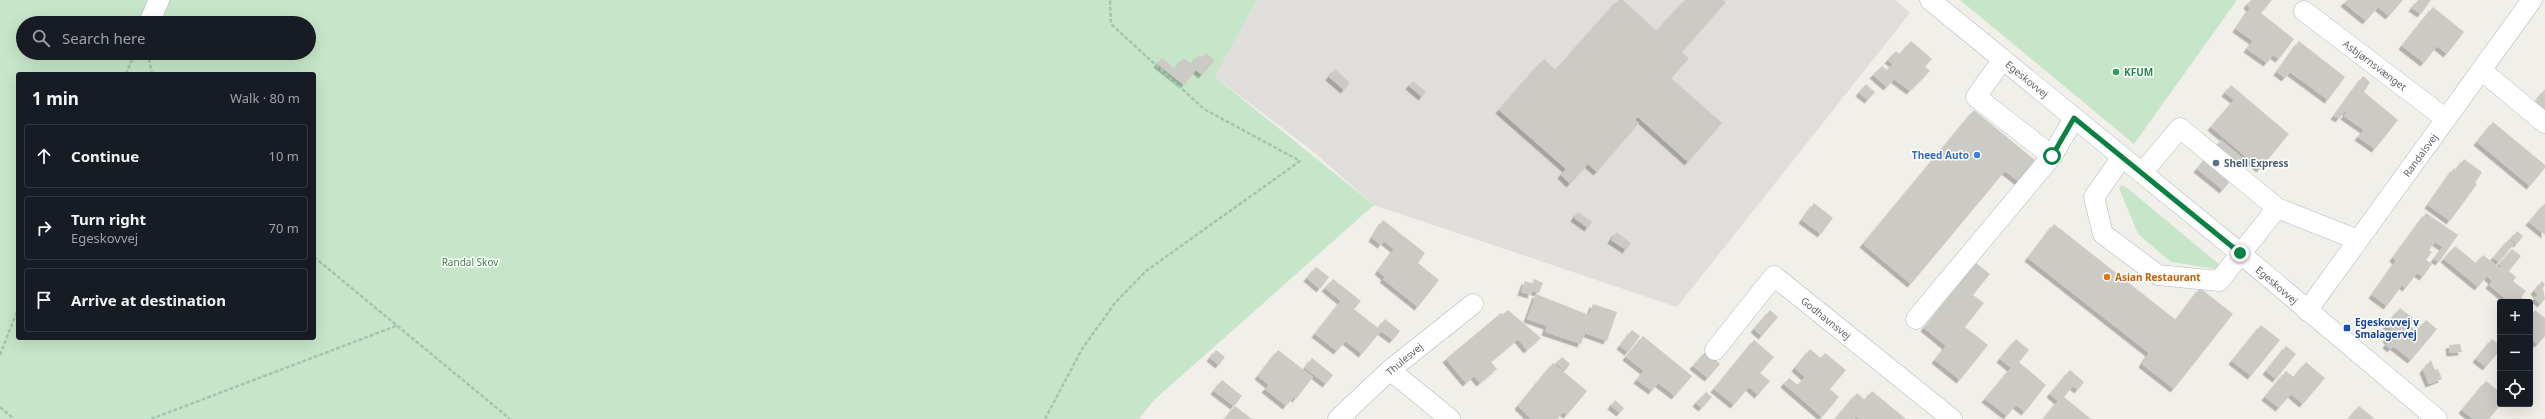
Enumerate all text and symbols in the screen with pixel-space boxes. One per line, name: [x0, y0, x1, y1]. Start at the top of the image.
search box: [16, 16, 316, 60]
icon: search: [30, 27, 52, 49]
text: Search here: [62, 28, 145, 48]
street label: Asbjørnsvænget: [2340, 36, 2410, 94]
street label: Egeskovvej: [2002, 57, 2052, 101]
place label: KFUM: [2124, 65, 2153, 79]
marker: KFUM: [2111, 67, 2121, 77]
text: 1 min: [32, 87, 79, 110]
text: Walk · 80 m: [230, 89, 300, 107]
street label: Randalsvej: [2400, 130, 2440, 180]
icon: ahead: [33, 145, 55, 167]
text: Continue: [71, 146, 139, 166]
text: 10 m: [269, 147, 299, 165]
route start: [2043, 147, 2061, 165]
place label: Theed Auto: [1912, 148, 1969, 162]
marker: Theed Auto: [1972, 150, 1982, 160]
place label: Shell Express: [2224, 156, 2289, 170]
marker: Shell Express: [2211, 158, 2221, 168]
text: Turn right: [71, 209, 146, 229]
icon: right: [33, 217, 55, 239]
text: 70 m: [269, 219, 299, 237]
text: Egeskovvej: [71, 229, 138, 247]
route end: [2231, 244, 2249, 262]
park label: Randal Skov: [442, 255, 499, 269]
street label: Egeskovvej: [2253, 263, 2301, 307]
place label: Asian Restaurant: [2115, 270, 2201, 284]
marker: Asian Restaurant: [2102, 272, 2112, 282]
icon: arrive: [33, 289, 55, 311]
text: Arrive at destination: [71, 290, 226, 310]
street label: Godhavnsvej: [1798, 293, 1854, 343]
map controls: [2497, 299, 2533, 407]
button: +: [2497, 299, 2533, 335]
place label: Egeskovvej v Smalagervej: [2355, 315, 2419, 341]
marker: Egeskovvej v Smalagervej: [2342, 323, 2352, 333]
button: −: [2497, 335, 2533, 371]
street label: Thulesvej: [1383, 339, 1425, 379]
button: locate: [2497, 371, 2533, 407]

